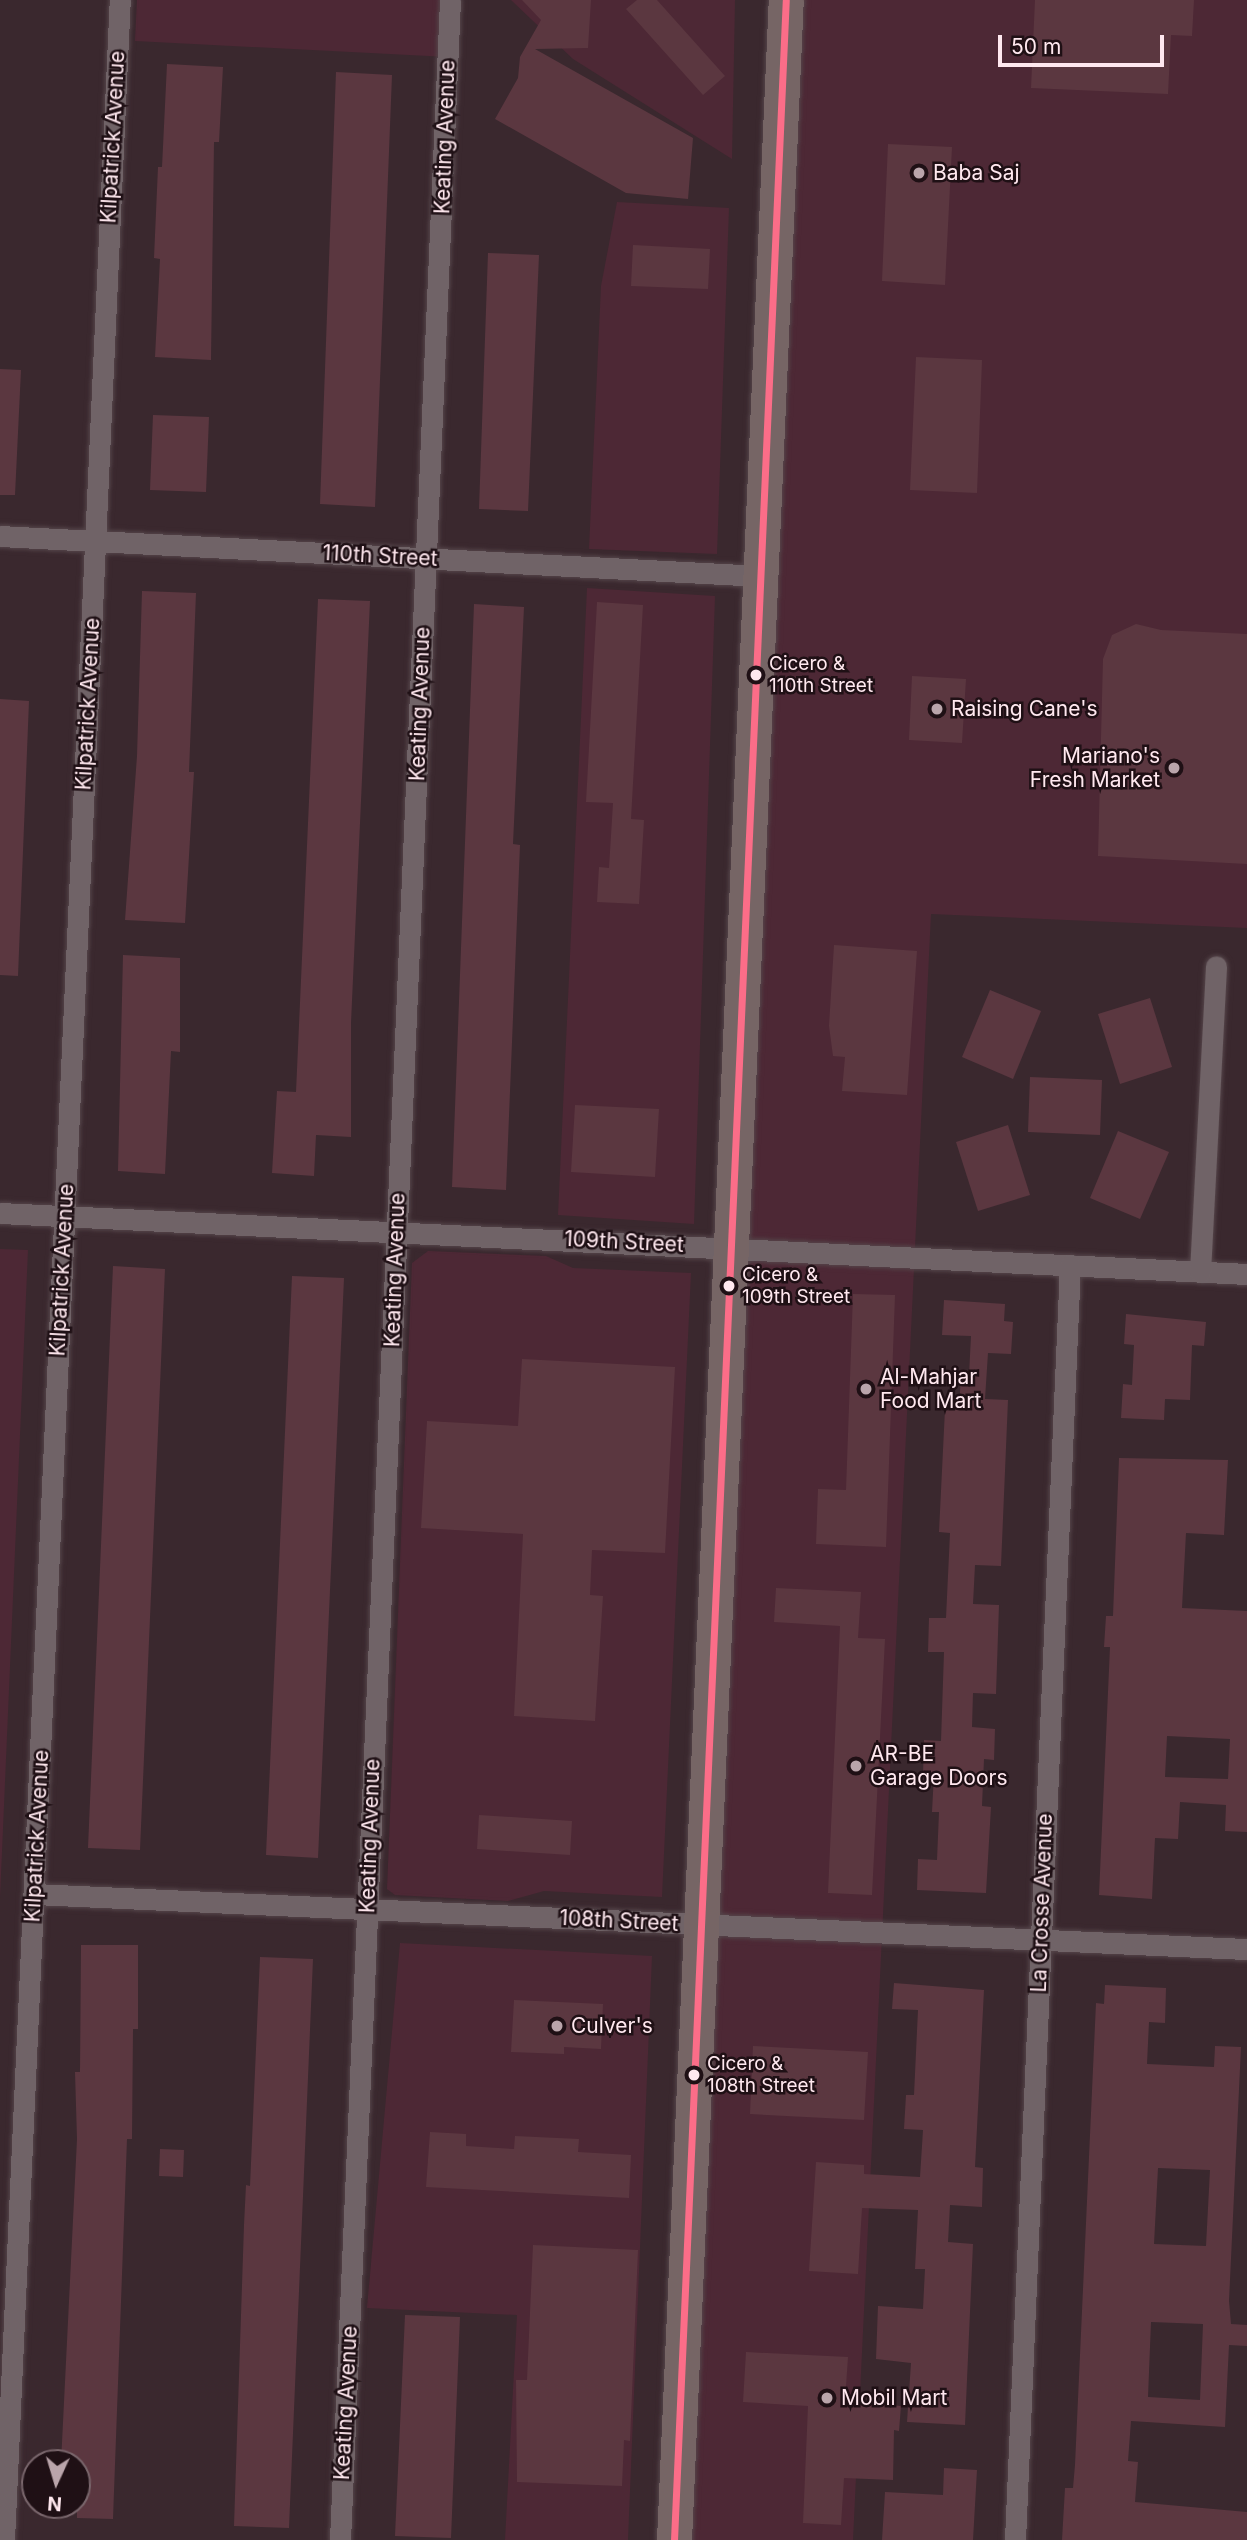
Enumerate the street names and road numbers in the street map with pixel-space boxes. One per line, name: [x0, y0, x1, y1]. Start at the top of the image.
street label: Kilpatrick Avenue: [96, 50, 130, 224]
street label: Keating Avenue: [430, 59, 460, 215]
street label: 110th Street: [322, 540, 438, 572]
street label: Kilpatrick Avenue: [71, 617, 105, 791]
street label: Keating Avenue: [405, 626, 435, 782]
street label: Kilpatrick Avenue: [45, 1183, 79, 1357]
street label: Keating Avenue: [380, 1192, 410, 1348]
street label: 109th Street: [564, 1226, 684, 1258]
street label: Kilpatrick Avenue: [20, 1749, 54, 1923]
street label: Keating Avenue: [355, 1758, 385, 1914]
street label: La Crosse Avenue: [1026, 1813, 1058, 1993]
street label: 108th Street: [559, 1905, 679, 1937]
street label: Keating Avenue: [329, 2325, 363, 2481]

